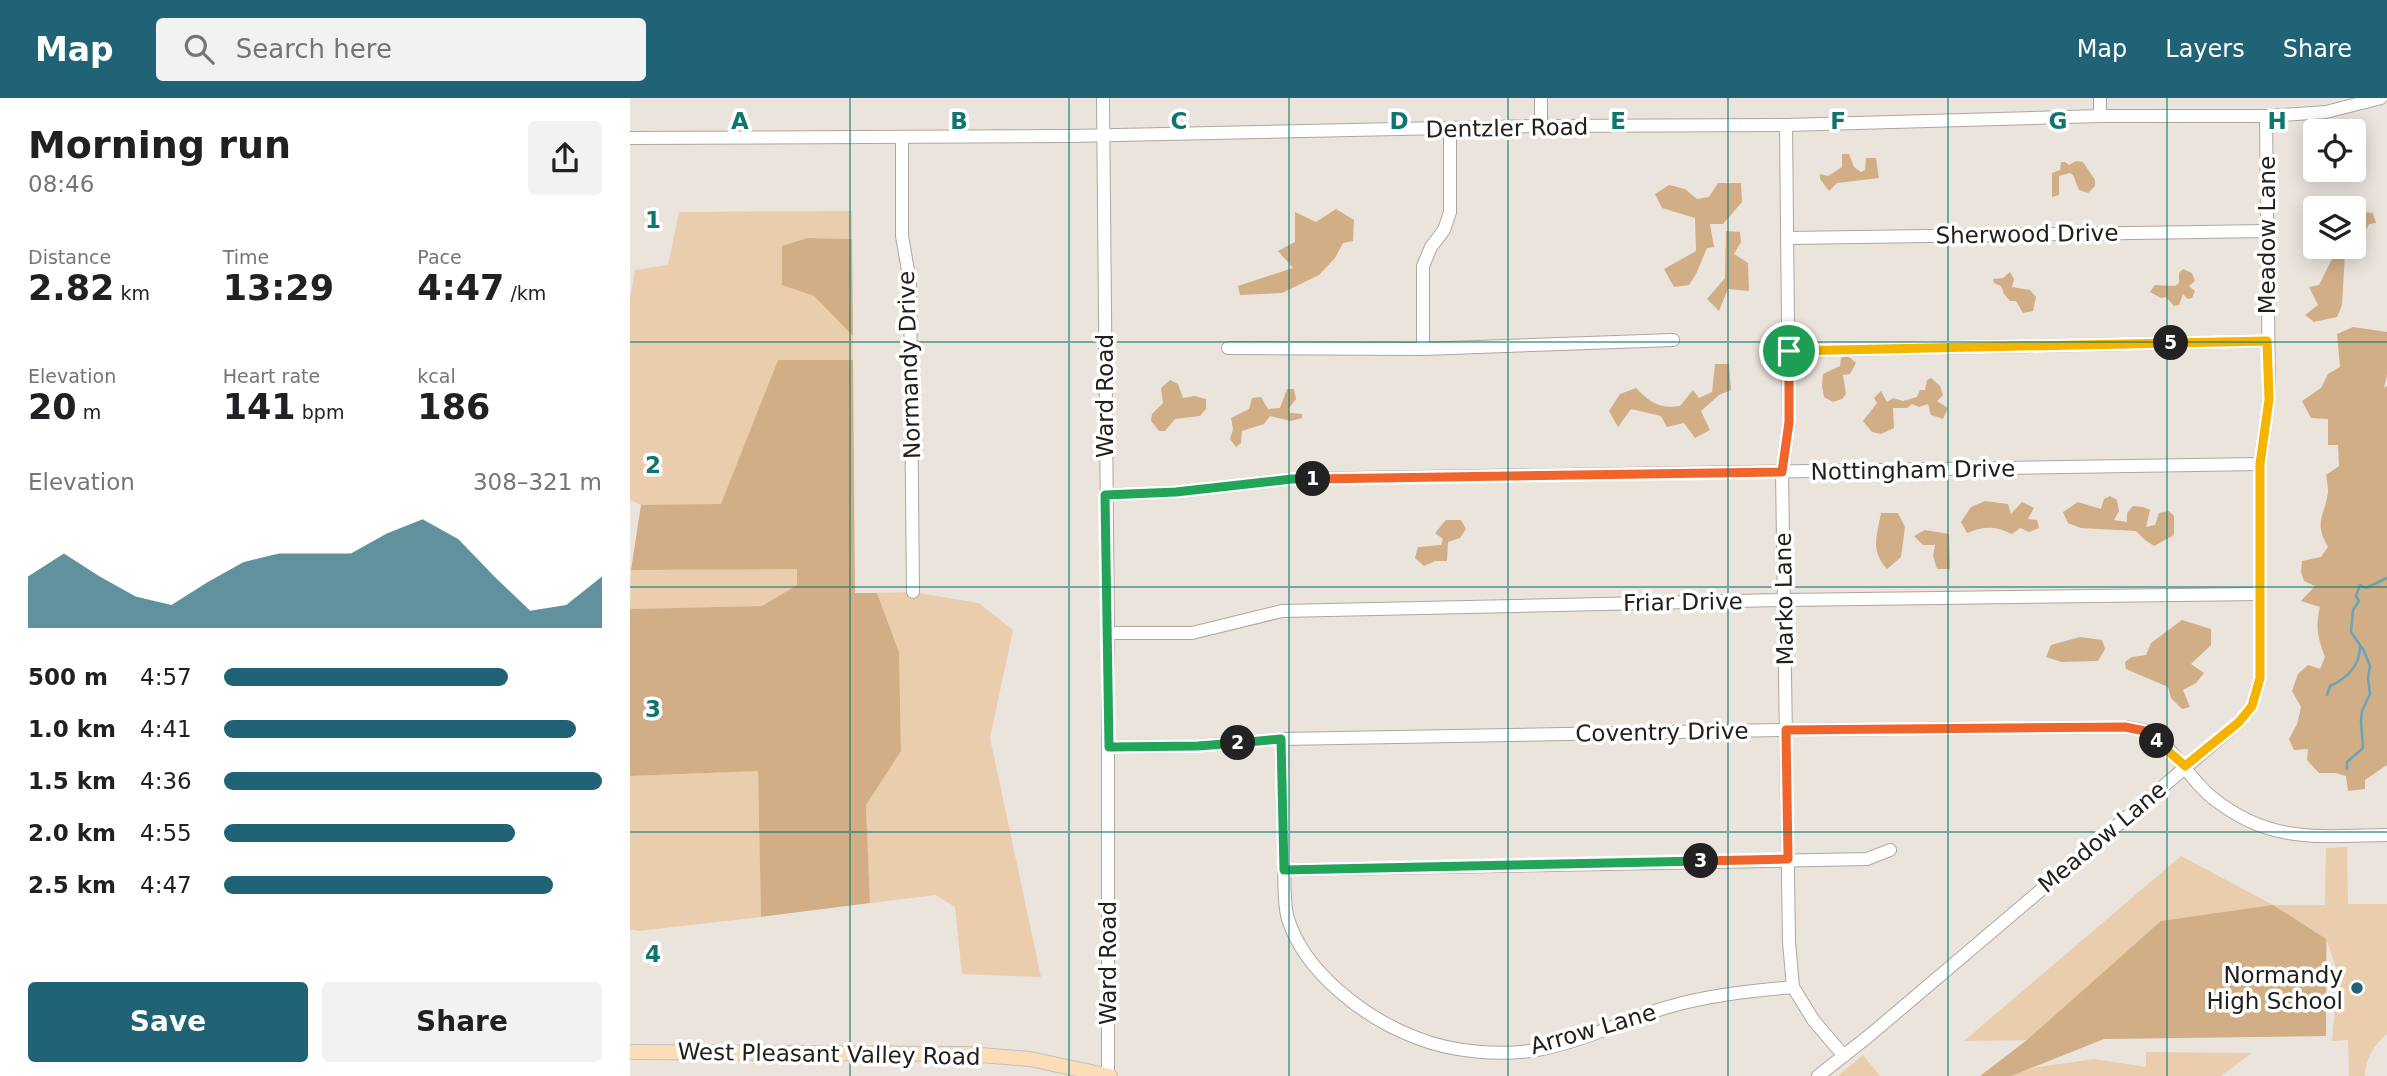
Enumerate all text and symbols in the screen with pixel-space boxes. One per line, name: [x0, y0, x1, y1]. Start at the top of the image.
search box: [156, 18, 646, 81]
text: Map: [35, 30, 114, 69]
icon: search: [180, 30, 218, 68]
text: Search here: [236, 34, 392, 64]
text: Map: [2077, 35, 2127, 63]
text: Layers: [2165, 35, 2245, 63]
text: Share: [2283, 35, 2352, 63]
text: A: [731, 108, 749, 134]
text: B: [950, 108, 968, 134]
text: C: [1171, 108, 1187, 134]
text: D: [1389, 108, 1409, 134]
text: E: [1610, 108, 1626, 134]
text: F: [1830, 108, 1846, 134]
text: G: [2049, 108, 2067, 134]
text: H: [2267, 108, 2287, 134]
street label: Dentzler Road: [1426, 114, 1588, 142]
map controls: [2303, 119, 2366, 259]
button: locate: [2303, 119, 2366, 182]
button: share: [528, 121, 602, 195]
text: Morning run: [28, 123, 291, 167]
street label: Meadow Lane: [2254, 156, 2280, 314]
text: 08:46: [28, 171, 94, 197]
button: layers: [2303, 196, 2366, 259]
text: 1: [645, 207, 661, 233]
street label: Sherwood Drive: [1935, 219, 2119, 249]
text: Distance: [28, 246, 111, 268]
text: Time: [223, 246, 269, 268]
text: Pace: [417, 246, 462, 268]
text: 2.82: [28, 268, 114, 308]
text: 13:29: [223, 268, 334, 308]
text: 4:47: [417, 268, 504, 308]
street label: Normandy Drive: [893, 270, 925, 460]
text: km: [114, 282, 150, 304]
text: /km: [504, 282, 546, 304]
pin: [1759, 321, 1819, 381]
pin: 5: [2154, 326, 2188, 360]
text: 5: [2164, 331, 2177, 353]
icon: arrive: [1770, 332, 1808, 370]
street label: Ward Road: [1092, 334, 1118, 458]
text: Elevation: [28, 365, 116, 387]
text: Heart rate: [223, 365, 320, 387]
text: kcal: [417, 365, 456, 387]
text: 20: [28, 387, 77, 427]
text: 141: [223, 387, 296, 427]
text: 186: [417, 387, 490, 427]
text: m: [77, 401, 101, 423]
text: bpm: [296, 401, 344, 423]
text: 2: [645, 452, 661, 478]
street label: Nottingham Drive: [1810, 455, 2016, 485]
pin: 1: [1296, 462, 1330, 496]
text: 1: [1306, 467, 1319, 489]
text: Elevation: [28, 469, 135, 495]
text: 308–321 m: [473, 469, 602, 495]
street label: Marko Lane: [1770, 532, 1798, 666]
street label: Friar Drive: [1623, 588, 1743, 616]
text: 500 m: [28, 664, 108, 690]
text: 4:57: [140, 664, 192, 690]
text: 3: [645, 696, 661, 722]
text: 1.0 km: [28, 716, 116, 742]
text: 4:41: [140, 716, 192, 742]
street label: Coventry Drive: [1575, 717, 1749, 747]
pin: 4: [2140, 724, 2174, 758]
pin: 2: [1220, 726, 1256, 760]
text: 4: [2150, 729, 2163, 751]
text: 2: [1231, 731, 1244, 753]
text: 1.5 km: [28, 768, 116, 794]
text: 4:36: [140, 768, 192, 794]
street label: Meadow Lane: [2033, 776, 2171, 898]
text: 2.0 km: [28, 820, 116, 846]
text: 4:55: [140, 820, 192, 846]
pin: 3: [1684, 844, 1718, 878]
text: 3: [1694, 849, 1707, 871]
text: 2.5 km: [28, 872, 116, 898]
text: 4:47: [140, 872, 192, 898]
street label: Ward Road: [1095, 901, 1121, 1025]
text: 4: [645, 941, 661, 967]
place label: Normandy High School: [2206, 962, 2343, 1014]
marker: Normandy High School: [2349, 980, 2365, 996]
button: Save: [28, 982, 308, 1062]
button: Share: [322, 982, 602, 1062]
street label: Arrow Lane: [1527, 999, 1659, 1059]
street label: West Pleasant Valley Road: [677, 1038, 981, 1070]

